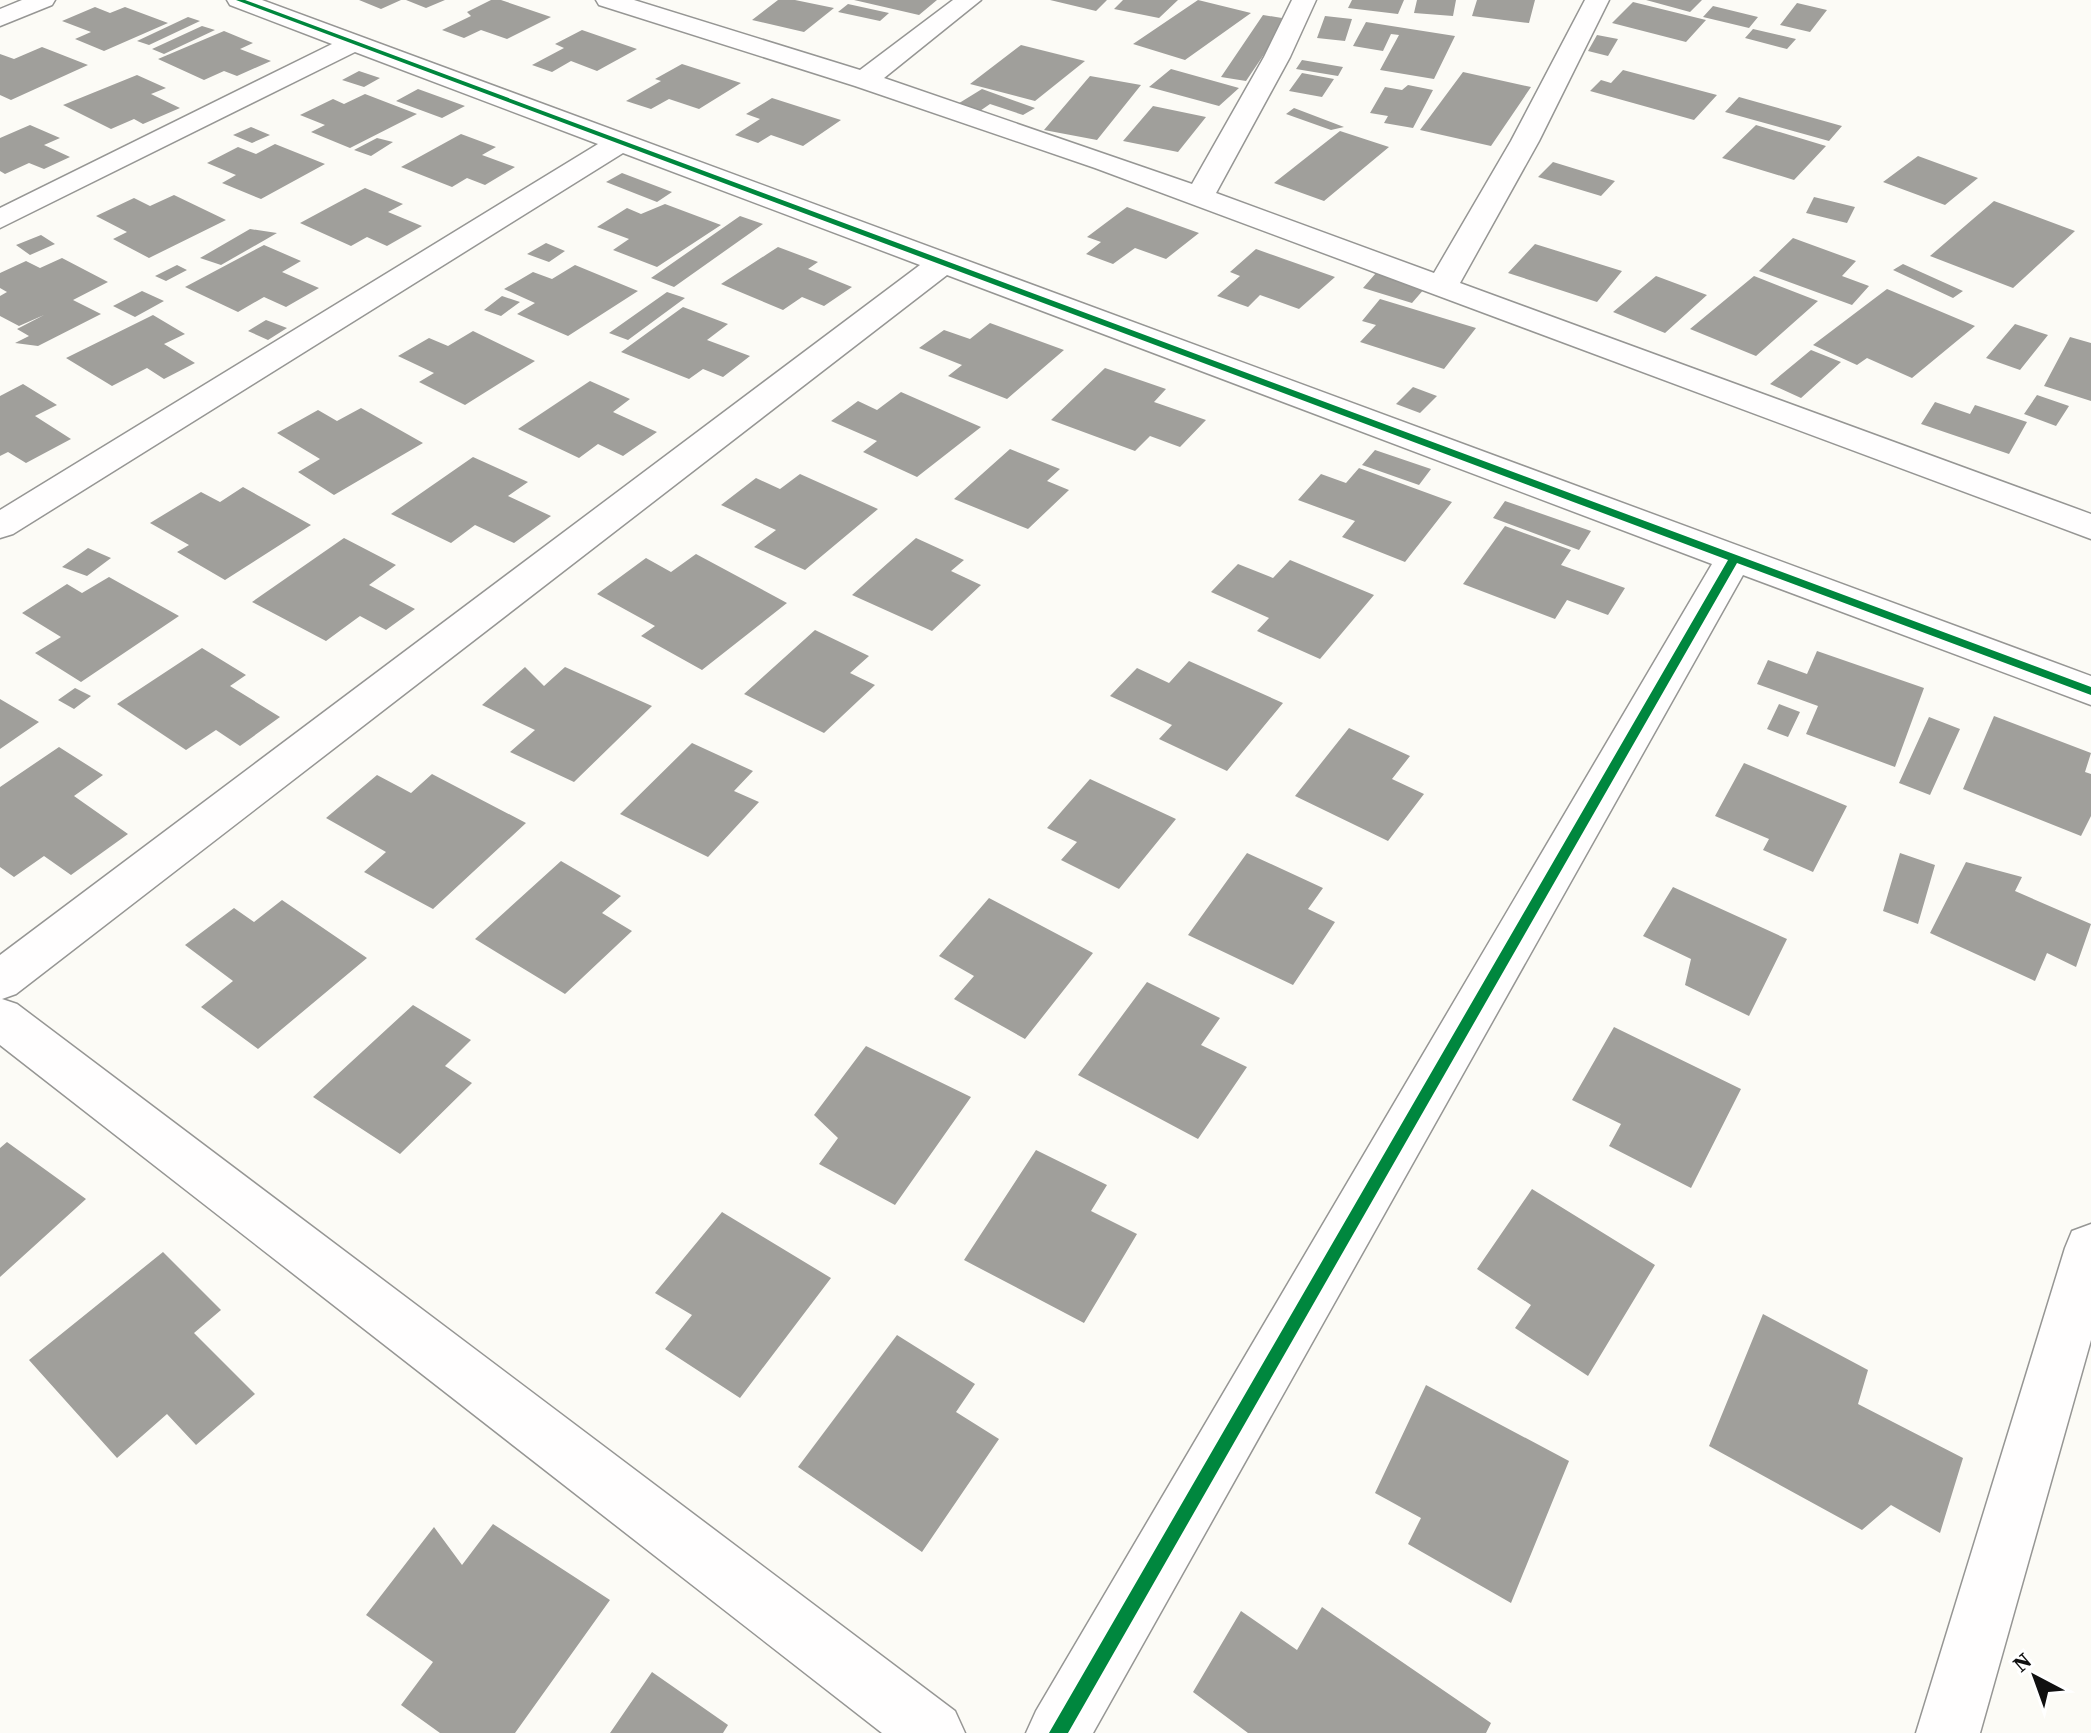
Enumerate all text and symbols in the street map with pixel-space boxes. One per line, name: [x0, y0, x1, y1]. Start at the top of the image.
north arrow: [1995, 1637, 2075, 1717]
text: N: [2006, 1645, 2038, 1678]

